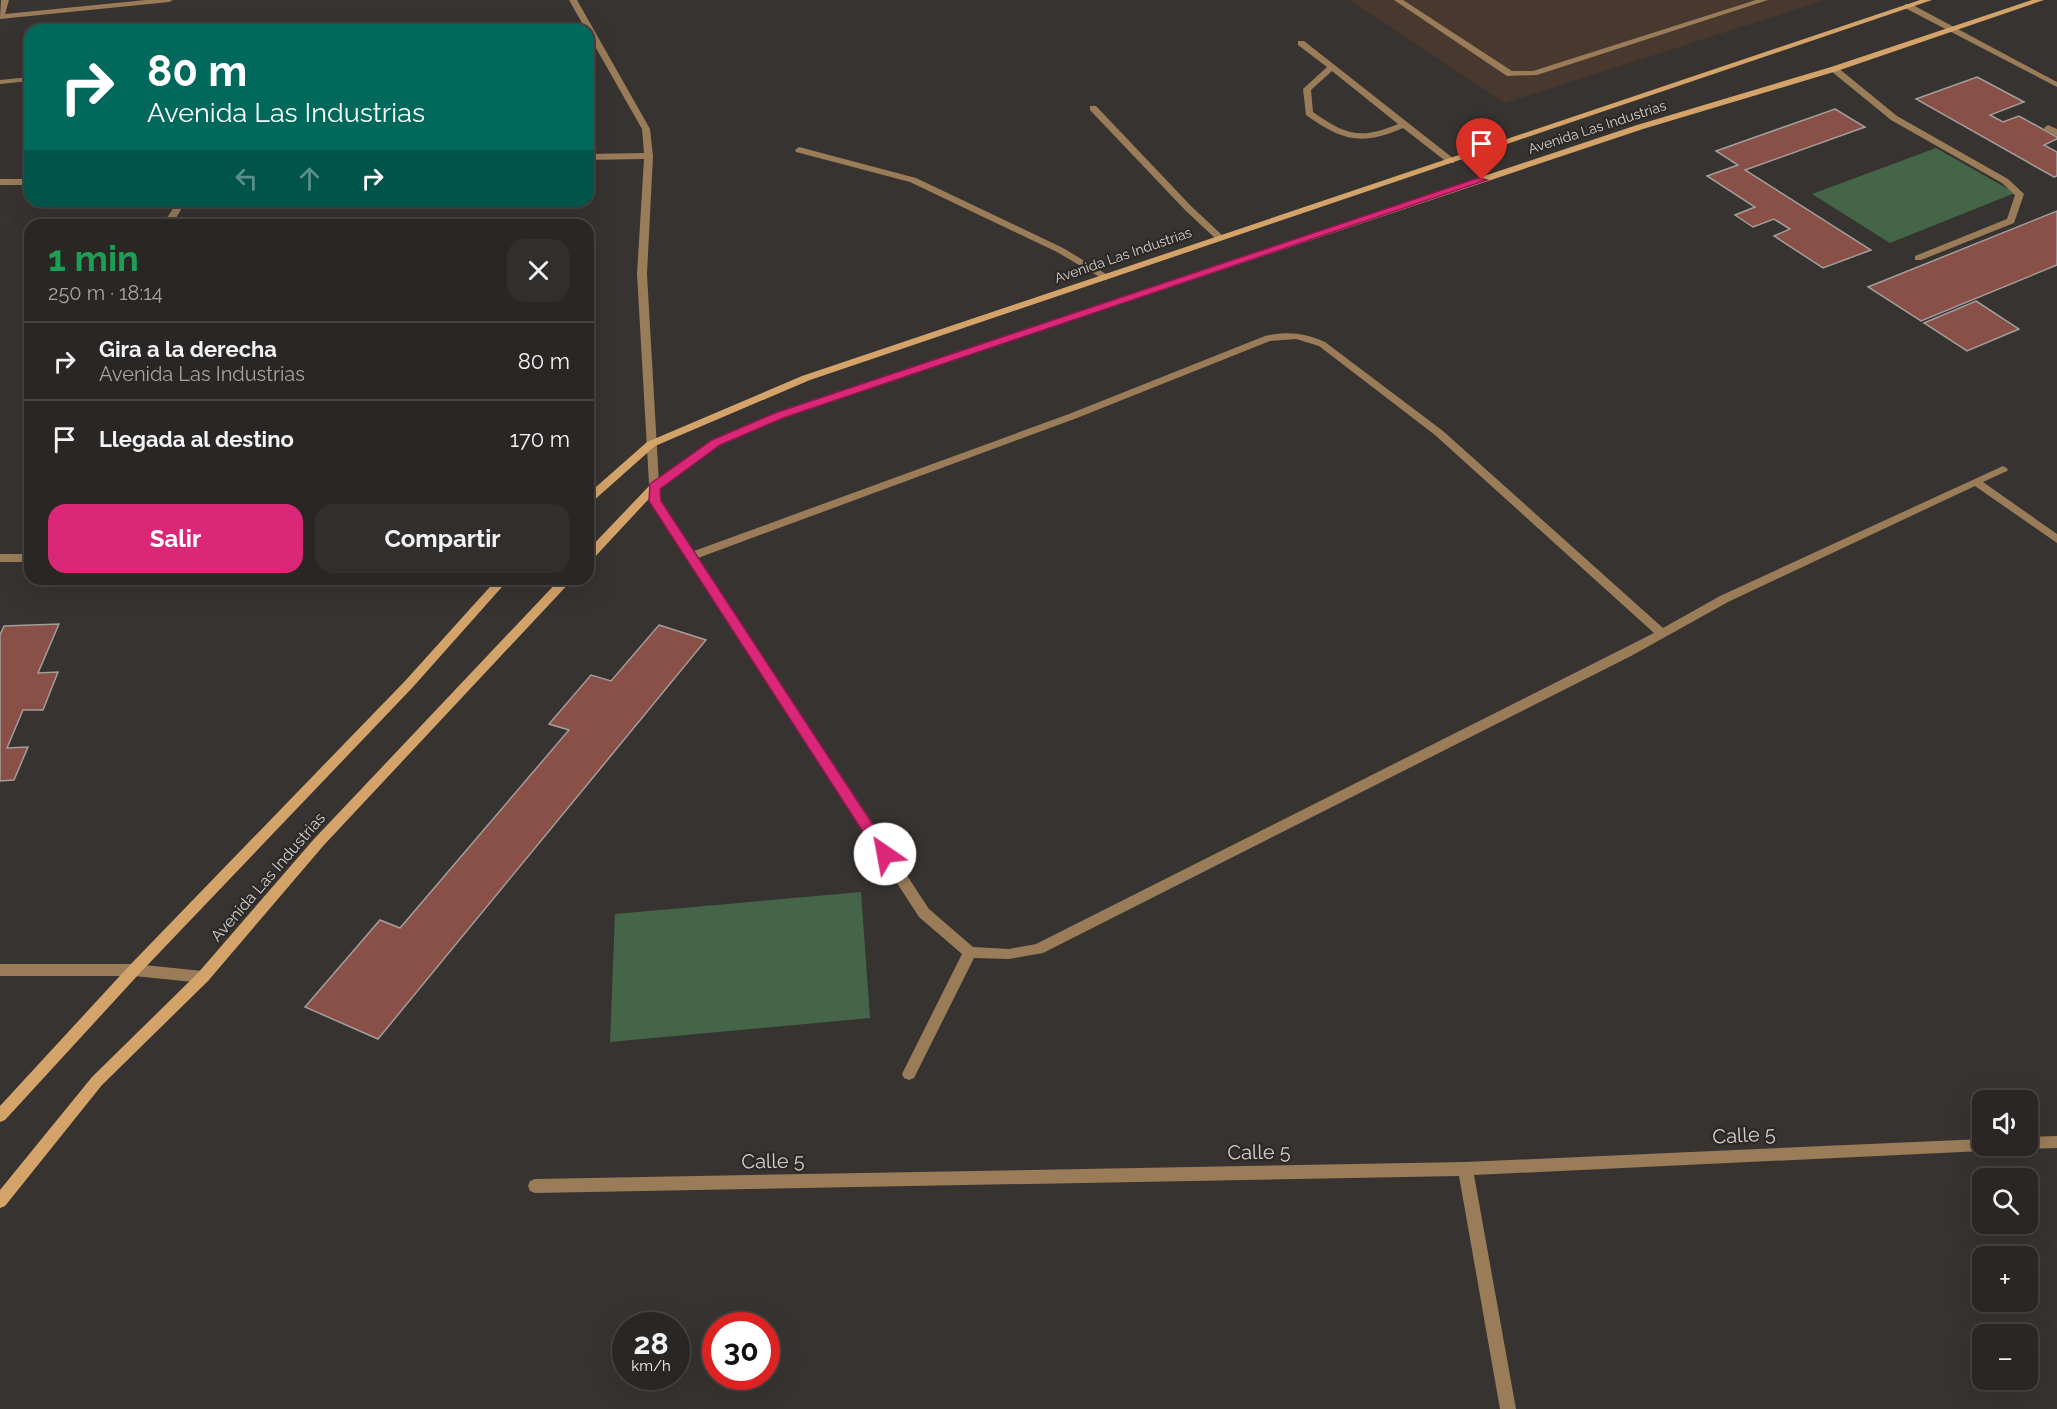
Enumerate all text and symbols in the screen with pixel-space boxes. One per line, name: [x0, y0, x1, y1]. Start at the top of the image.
text: 80 m: [147, 47, 247, 96]
icon: right: [48, 48, 126, 126]
text: Avenida Las Industrias: [147, 97, 425, 128]
street label: Avenida Las Industrias: [1526, 97, 1668, 157]
pin: [1456, 118, 1507, 180]
icon: arrive: [1465, 127, 1498, 160]
icon: left: [230, 162, 263, 195]
icon: ahead: [293, 162, 326, 195]
icon: right: [356, 162, 389, 195]
street label: Avenida Las Industrias: [1052, 224, 1194, 286]
text: 1 min: [48, 237, 139, 279]
button: close: [507, 239, 570, 302]
text: 250 m · 18:14: [48, 281, 163, 305]
text: Gira a la derecha: [99, 336, 277, 362]
icon: right: [48, 345, 81, 378]
text: 80 m: [518, 348, 570, 374]
text: Avenida Las Industrias: [99, 362, 305, 386]
icon: arrive: [48, 423, 81, 456]
text: Llegada al destino: [99, 426, 294, 452]
text: 170 m: [510, 426, 570, 452]
button: Salir: [48, 504, 303, 573]
button: Compartir: [315, 504, 570, 573]
street label: Avenida Las Industrias: [207, 808, 329, 945]
position arrow: [853, 822, 917, 886]
map controls: [1972, 1090, 2038, 1390]
button: sound: [1972, 1090, 2038, 1156]
street label: Calle 5: [1712, 1121, 1776, 1149]
street label: Calle 5: [1227, 1139, 1291, 1165]
street label: Calle 5: [741, 1148, 805, 1174]
button: search: [1972, 1168, 2038, 1234]
button: +: [1972, 1246, 2038, 1312]
speed limit sign: 30: [702, 1312, 780, 1390]
button: −: [1972, 1324, 2038, 1390]
text: 28: [633, 1326, 669, 1361]
text: km/h: [631, 1357, 671, 1375]

